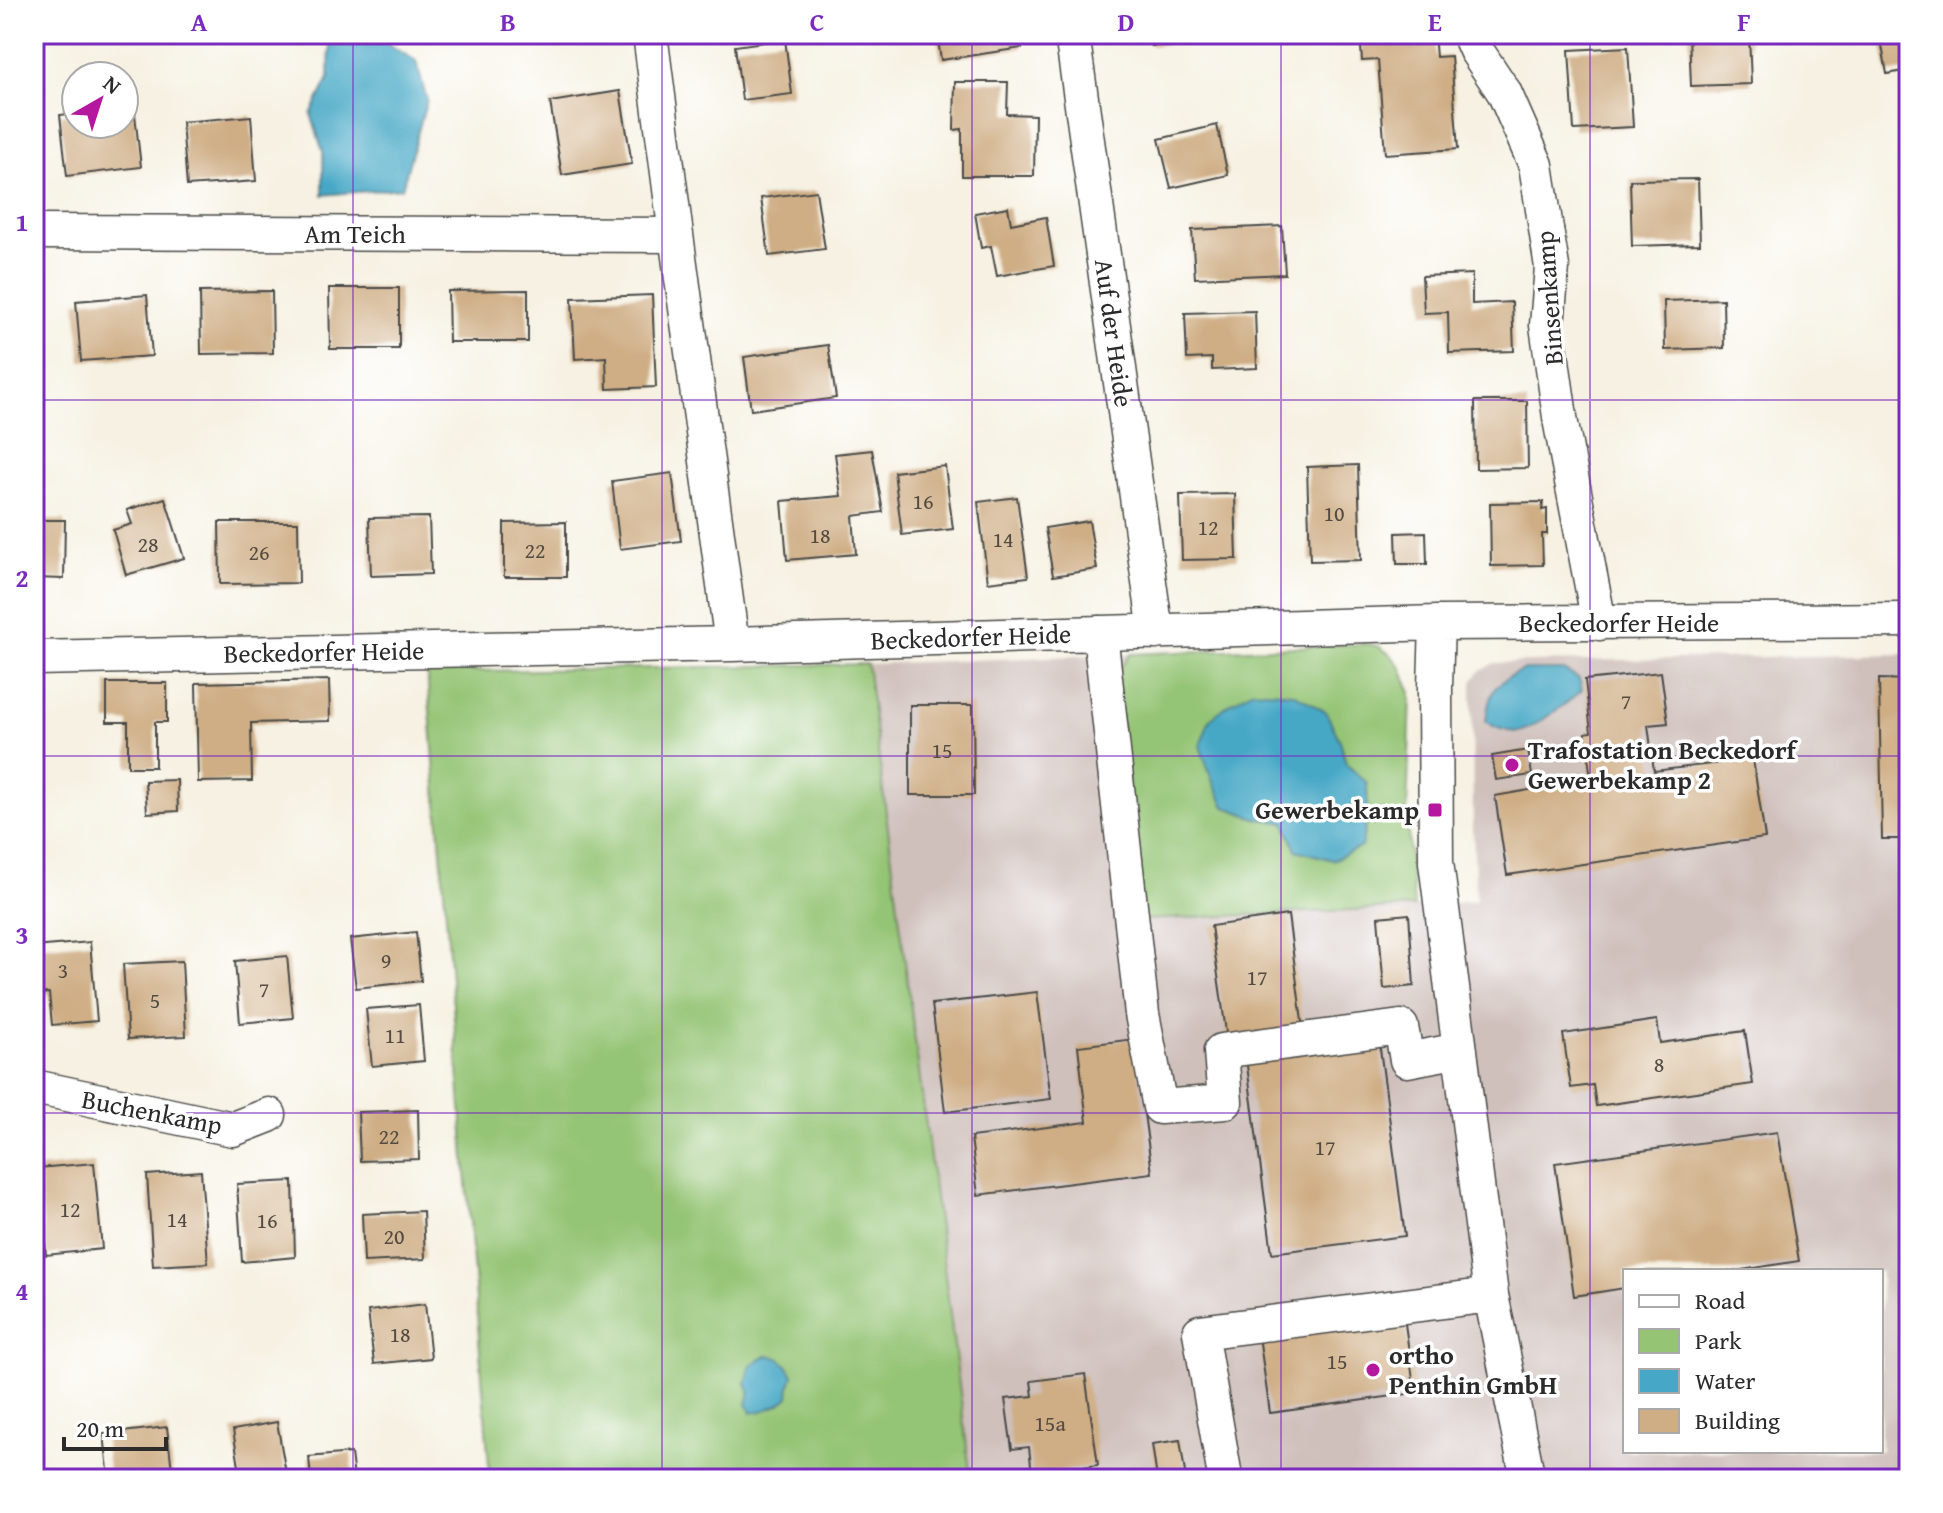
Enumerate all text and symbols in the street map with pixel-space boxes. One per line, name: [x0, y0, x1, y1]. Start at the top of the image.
text: A: [191, 2, 208, 41]
text: B: [500, 2, 516, 41]
text: C: [810, 2, 824, 41]
text: D: [1118, 2, 1134, 41]
text: E: [1428, 2, 1442, 41]
text: F: [1737, 2, 1751, 41]
north arrow: [60, 60, 140, 140]
text: N: [97, 67, 129, 102]
text: 1: [15, 202, 29, 241]
street label: Am Teich: [304, 214, 406, 253]
street label: Binsenkamp: [1524, 230, 1573, 366]
street label: Auf der Heide: [1085, 256, 1144, 410]
house number: 16: [912, 485, 934, 517]
house number: 10: [1323, 497, 1345, 529]
house number: 12: [1197, 511, 1219, 543]
house number: 18: [809, 519, 831, 551]
house number: 14: [992, 523, 1014, 555]
house number: 28: [137, 528, 159, 560]
house number: 22: [524, 534, 546, 566]
house number: 26: [248, 536, 270, 568]
text: 2: [15, 558, 29, 597]
street label: Beckedorfer Heide: [1519, 603, 1719, 642]
street label: Beckedorfer Heide: [870, 614, 1072, 659]
street label: Beckedorfer Heide: [223, 630, 425, 673]
house number: 7: [1621, 685, 1631, 717]
place label: Trafostation Beckedorf Gewerbekamp 2: [1528, 730, 1799, 799]
house number: 15: [931, 734, 953, 766]
marker: Trafostation Beckedorf Gewerbekamp 2: [1503, 756, 1521, 774]
place label: Gewerbekamp: [1255, 790, 1419, 829]
marker: Gewerbekamp: [1426, 801, 1444, 819]
text: 3: [15, 915, 29, 954]
house number: 9: [381, 944, 391, 976]
house number: 3: [58, 954, 68, 986]
house number: 17: [1246, 961, 1268, 993]
house number: 7: [259, 973, 269, 1005]
house number: 5: [150, 984, 160, 1016]
house number: 11: [384, 1019, 406, 1051]
house number: 8: [1654, 1048, 1664, 1080]
street label: Buchenkamp: [79, 1079, 226, 1144]
house number: 22: [378, 1120, 400, 1152]
house number: 17: [1314, 1131, 1336, 1163]
house number: 12: [59, 1193, 81, 1225]
house number: 14: [166, 1203, 188, 1235]
house number: 16: [256, 1204, 278, 1236]
house number: 20: [383, 1220, 405, 1252]
legend: [1623, 1269, 1883, 1453]
text: 4: [15, 1271, 29, 1310]
text: Road: [1695, 1283, 1745, 1318]
house number: 18: [389, 1318, 411, 1350]
text: Park: [1695, 1323, 1742, 1358]
place label: ortho Penthin GmbH: [1389, 1335, 1557, 1404]
house number: 15: [1326, 1345, 1348, 1377]
marker: ortho Penthin GmbH: [1364, 1361, 1382, 1379]
text: Water: [1695, 1363, 1756, 1398]
scale bar: [64, 1401, 166, 1451]
text: Building: [1695, 1403, 1780, 1438]
house number: 15a: [1034, 1407, 1066, 1439]
text: 20 m: [76, 1411, 124, 1446]

